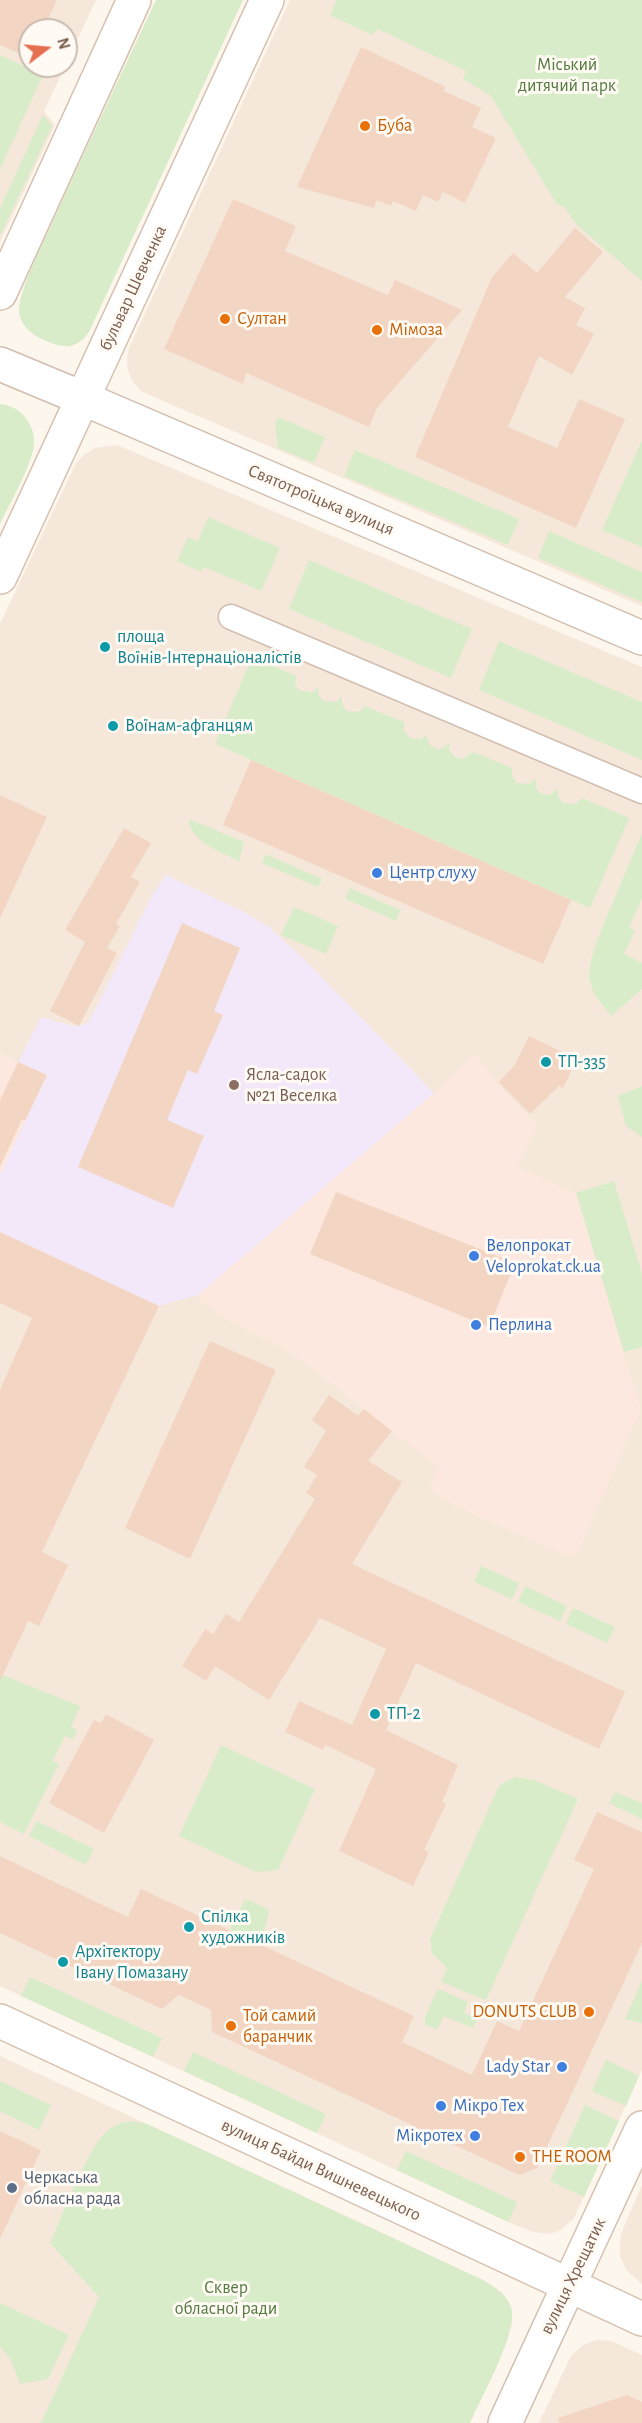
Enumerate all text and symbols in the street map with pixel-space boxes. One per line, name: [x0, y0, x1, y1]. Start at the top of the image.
north arrow: [18, 18, 78, 78]
text: N: [54, 36, 73, 51]
park label: Міський дитячий парк: [518, 54, 616, 97]
place label: Буба: [377, 115, 412, 137]
marker: Буба: [358, 119, 372, 133]
street label: бульвар Шевченка: [95, 222, 171, 354]
place label: Султан: [237, 308, 287, 330]
marker: Султан: [218, 312, 232, 326]
place label: Мімоза: [389, 319, 443, 341]
marker: Мімоза: [370, 323, 384, 337]
street label: Святотроїцька вулиця: [245, 459, 397, 541]
place label: площа Воїнів-Інтернаціоналістів: [117, 626, 302, 668]
marker: площа Воїнів-Інтернаціоналістів: [98, 640, 112, 654]
place label: Воїнам-афганцям: [125, 715, 253, 737]
marker: Воїнам-афганцям: [106, 719, 120, 733]
place label: Центр слуху: [389, 862, 476, 884]
marker: Центр слуху: [370, 866, 384, 880]
place label: ТП-335: [558, 1051, 606, 1073]
marker: ТП-335: [539, 1055, 553, 1069]
place label: Ясла-садок №21 Веселка: [246, 1064, 337, 1106]
marker: Ясла-садок №21 Веселка: [227, 1078, 241, 1092]
place label: Велопрокат Veloprokat.ck.ua: [486, 1235, 601, 1278]
marker: Велопрокат Veloprokat.ck.ua: [467, 1249, 481, 1263]
place label: Перлина: [488, 1314, 552, 1336]
marker: Перлина: [469, 1318, 483, 1332]
place label: ТП-2: [387, 1703, 421, 1725]
marker: ТП-2: [368, 1707, 382, 1721]
place label: Спілка художників: [201, 1906, 285, 1948]
marker: Спілка художників: [182, 1920, 196, 1934]
place label: Архітектору Івану Помазану: [75, 1941, 188, 1984]
marker: Архітектору Івану Помазану: [56, 1955, 70, 1969]
place label: DONUTS CLUB: [473, 2001, 577, 2023]
place label: Той самий баранчик: [243, 2005, 316, 2048]
marker: DONUTS CLUB: [582, 2005, 596, 2019]
marker: Той самий баранчик: [224, 2019, 238, 2033]
place label: Lady Star: [486, 2056, 550, 2078]
marker: Lady Star: [555, 2060, 569, 2074]
place label: Мікро Тех: [453, 2095, 524, 2117]
marker: Мікро Тех: [434, 2099, 448, 2113]
street label: вулиця Байди Вишневецького: [218, 2114, 424, 2226]
place label: Мікротех: [396, 2125, 463, 2147]
marker: Мікротех: [468, 2129, 482, 2143]
place label: THE ROOM: [532, 2146, 612, 2168]
marker: THE ROOM: [513, 2150, 527, 2164]
place label: Черкаська обласна рада: [24, 2167, 121, 2210]
marker: Черкаська обласна рада: [5, 2181, 19, 2195]
street label: вулиця Хрещатик: [535, 2214, 611, 2338]
park label: Сквер обласної ради: [175, 2277, 277, 2320]

